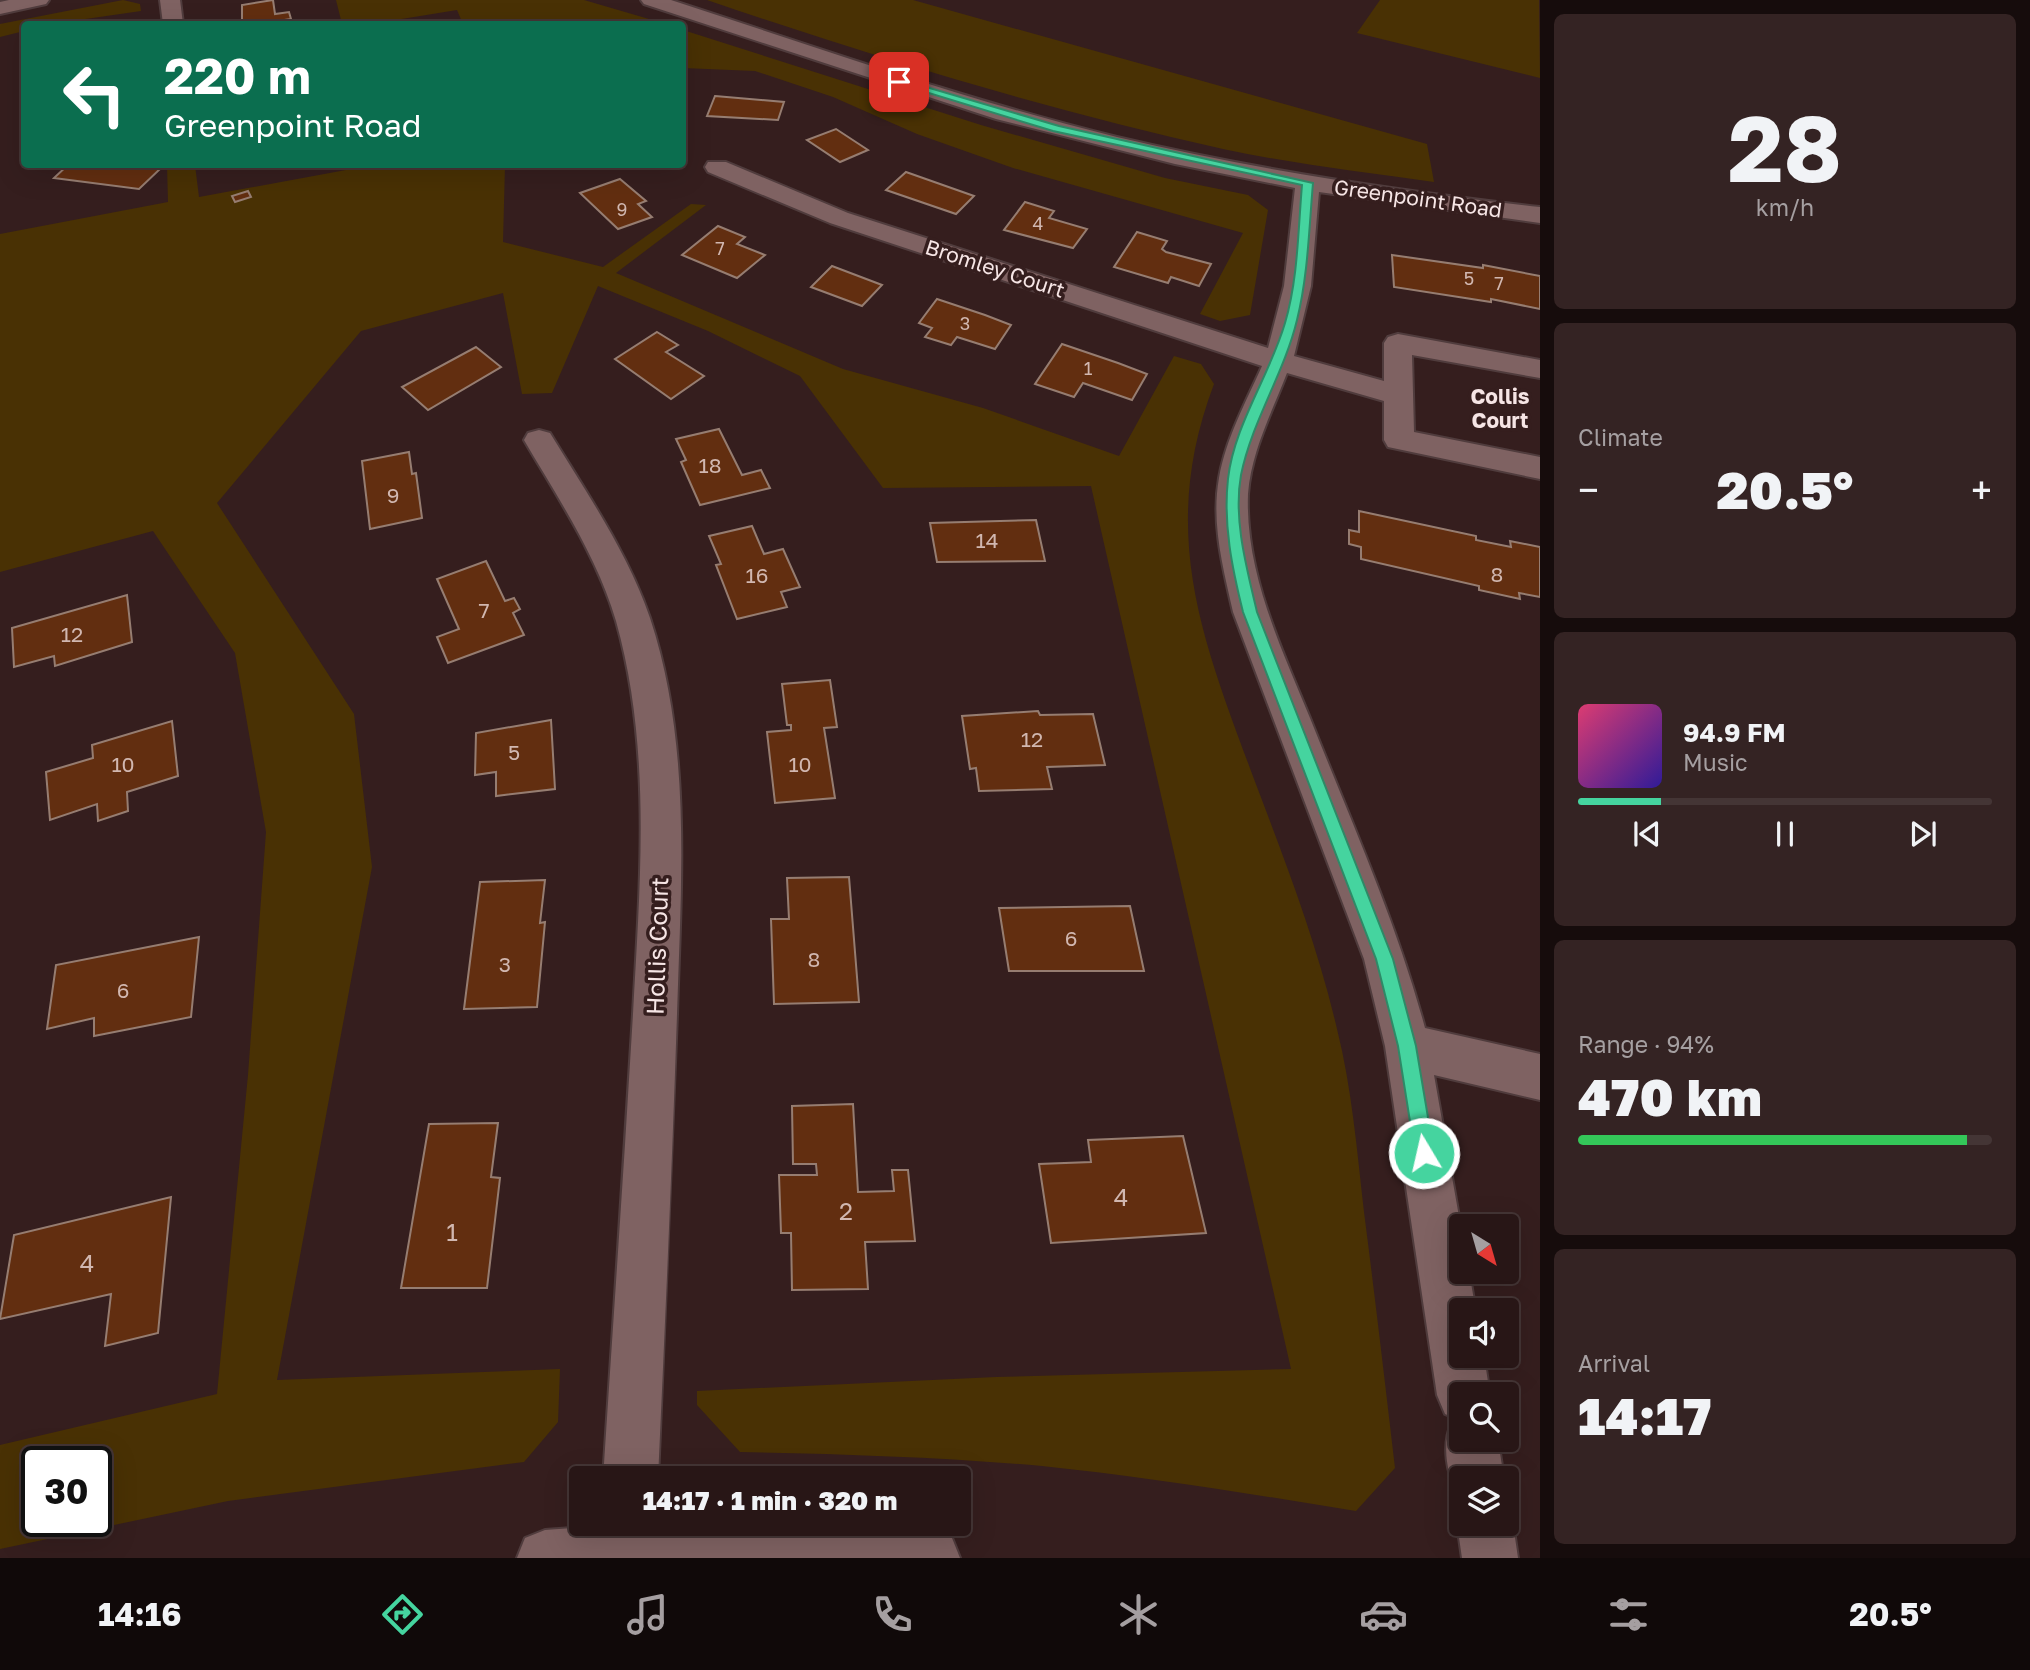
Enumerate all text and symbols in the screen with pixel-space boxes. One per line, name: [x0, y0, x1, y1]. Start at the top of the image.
text: 220 m: [164, 46, 311, 105]
icon: left: [49, 49, 140, 140]
pin: [869, 52, 929, 112]
icon: arrive: [880, 63, 918, 101]
text: 28: [1728, 93, 1842, 202]
text: Greenpoint Road: [164, 106, 422, 144]
street label: Greenpoint Road: [1333, 173, 1504, 223]
text: km/h: [1756, 193, 1814, 221]
house number: 9: [617, 198, 627, 220]
house number: 4: [1033, 212, 1044, 234]
street label: Bromley Court: [922, 233, 1068, 303]
house number: 7: [715, 237, 725, 259]
house number: 5: [1464, 267, 1474, 289]
house number: 7: [1494, 272, 1504, 294]
house number: 3: [960, 312, 970, 334]
house number: 1: [1084, 357, 1093, 379]
district label: Collis Court: [1470, 383, 1530, 433]
text: Climate: [1578, 423, 1663, 451]
house number: 18: [699, 452, 722, 478]
text: 20.5°: [1717, 458, 1853, 520]
text: −: [1578, 467, 1599, 512]
text: +: [1971, 467, 1992, 512]
house number: 9: [387, 482, 399, 508]
house number: 14: [976, 527, 999, 553]
house number: 8: [1491, 561, 1503, 587]
house number: 16: [746, 562, 768, 588]
house number: 7: [478, 597, 490, 623]
house number: 12: [61, 621, 83, 647]
text: 94.9 FM: [1683, 717, 1786, 748]
house number: 12: [1021, 726, 1043, 752]
house number: 5: [508, 739, 520, 765]
text: Music: [1683, 748, 1748, 776]
house number: 10: [111, 751, 135, 777]
house number: 10: [788, 751, 812, 777]
icon: previous: [1628, 815, 1666, 853]
icon: pause: [1766, 815, 1804, 853]
icon: next: [1904, 815, 1942, 853]
street label: Hollis Court: [640, 877, 673, 1015]
house number: 6: [1065, 925, 1077, 951]
house number: 8: [808, 946, 820, 972]
house number: 3: [499, 951, 511, 977]
house number: 6: [117, 977, 129, 1003]
text: Range · 94%: [1578, 1030, 1714, 1058]
text: 470 km: [1578, 1065, 1762, 1127]
position arrow: [1387, 1116, 1461, 1190]
house number: 4: [1114, 1182, 1128, 1211]
house number: 2: [839, 1196, 853, 1225]
north arrow: [1449, 1214, 1519, 1284]
map controls: [1449, 1214, 1519, 1536]
house number: 1: [446, 1217, 458, 1246]
house number: 4: [80, 1248, 94, 1277]
button: sound: [1449, 1298, 1519, 1368]
text: Arrival: [1578, 1349, 1650, 1377]
button: search: [1449, 1382, 1519, 1452]
text: 14:17: [1578, 1384, 1712, 1446]
speed limit sign: 30: [21, 1446, 112, 1537]
button: layers: [1449, 1466, 1519, 1536]
text: 14:17 · 1 min · 320 m: [643, 1485, 897, 1516]
icon: directions: [378, 1590, 427, 1639]
icon: music: [623, 1590, 672, 1639]
icon: phone: [868, 1590, 917, 1639]
icon: climate: [1114, 1590, 1163, 1639]
icon: car: [1359, 1590, 1408, 1639]
icon: filters: [1604, 1590, 1653, 1639]
text: 14:16: [98, 1595, 182, 1633]
text: 20.5°: [1849, 1595, 1932, 1633]

